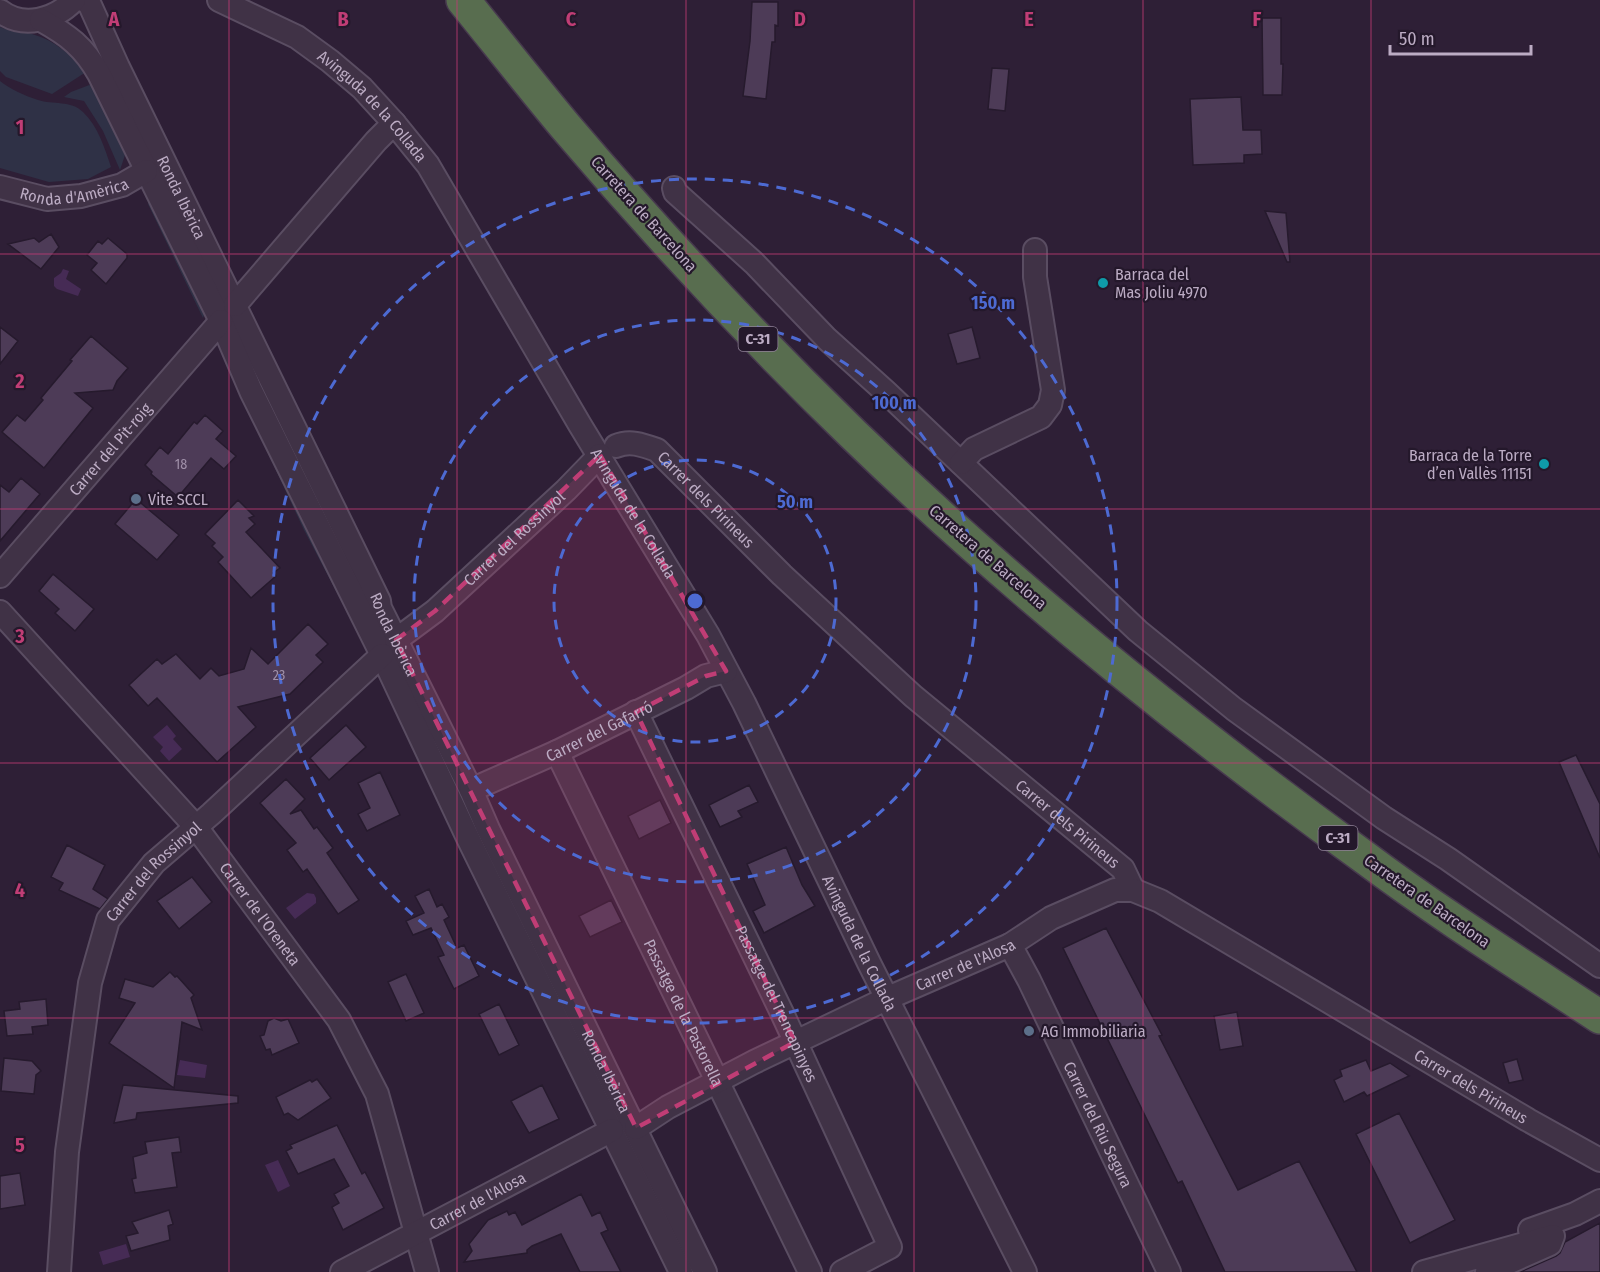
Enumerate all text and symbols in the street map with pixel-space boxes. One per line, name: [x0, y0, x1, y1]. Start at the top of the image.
text: A: [108, 7, 121, 31]
text: B: [337, 7, 349, 31]
text: C: [566, 7, 577, 31]
text: D: [794, 7, 806, 31]
text: E: [1024, 7, 1034, 31]
text: F: [1253, 7, 1262, 31]
scale bar: [1390, 18, 1531, 56]
text: 50 m: [1399, 28, 1435, 50]
street label: Avinguda de la Collada: [314, 46, 431, 166]
text: 1: [16, 115, 24, 139]
street label: Carretera de Barcelona: [587, 152, 701, 276]
street label: Ronda Ibèrica: [153, 153, 210, 242]
street label: Ronda d'Amèrica: [18, 174, 132, 209]
place label: Barraca del Mas Joliu 4970: [1115, 265, 1208, 302]
marker: Barraca del Mas Joliu 4970: [1096, 276, 1110, 290]
text: 150 m: [971, 292, 1015, 314]
road number: C-31: [738, 327, 777, 351]
text: 2: [14, 369, 25, 393]
text: 100 m: [872, 392, 916, 414]
street label: Carrer del Pit-roig: [65, 399, 156, 499]
street label: Avinguda de la Collada: [587, 445, 681, 582]
place label: Barraca de la Torre d’en Vallès 11151: [1409, 446, 1532, 483]
street label: Carrer dels Pirineus: [654, 447, 759, 552]
house number: 18: [175, 456, 187, 473]
marker: Barraca de la Torre d’en Vallès 11151: [1537, 457, 1551, 471]
street label: Carrer del Rossinyol: [459, 487, 568, 589]
place label: Vite SCCL: [148, 490, 208, 509]
text: 50 m: [777, 491, 813, 513]
marker: Vite SCCL: [129, 492, 143, 506]
street label: Carretera de Barcelona: [925, 501, 1051, 613]
street label: Ronda Ibèrica: [367, 589, 422, 679]
centre of rings: [685, 591, 705, 611]
text: 3: [14, 624, 25, 648]
house number: 23: [273, 667, 285, 684]
street label: Carrer del Gafarró: [543, 697, 656, 765]
street label: Carrer dels Pirineus: [1012, 775, 1124, 872]
street label: Carrer del Rossinyol: [101, 817, 205, 925]
road number: C-31: [1318, 826, 1358, 850]
street label: Carretera de Barcelona: [1360, 850, 1494, 952]
street label: Carrer de l'Oreneta: [216, 858, 305, 969]
street label: Avinguda de la Collada: [819, 872, 901, 1014]
text: 4: [15, 878, 25, 902]
street label: Passatge del Trencapinyes: [732, 923, 822, 1085]
street label: Carrer de l'Alosa: [913, 935, 1019, 994]
street label: Passatge de la Pastorella: [640, 936, 728, 1090]
place label: AG Immobiliaria: [1041, 1022, 1146, 1041]
marker: AG Immobiliaria: [1022, 1024, 1036, 1038]
street label: Ronda Ibèrica: [578, 1026, 635, 1116]
street label: Carrer dels Pirineus: [1411, 1045, 1531, 1127]
street label: Carrer del Riu Segura: [1060, 1058, 1137, 1191]
text: 5: [15, 1133, 25, 1157]
street label: Carrer de l'Alosa: [426, 1168, 529, 1234]

